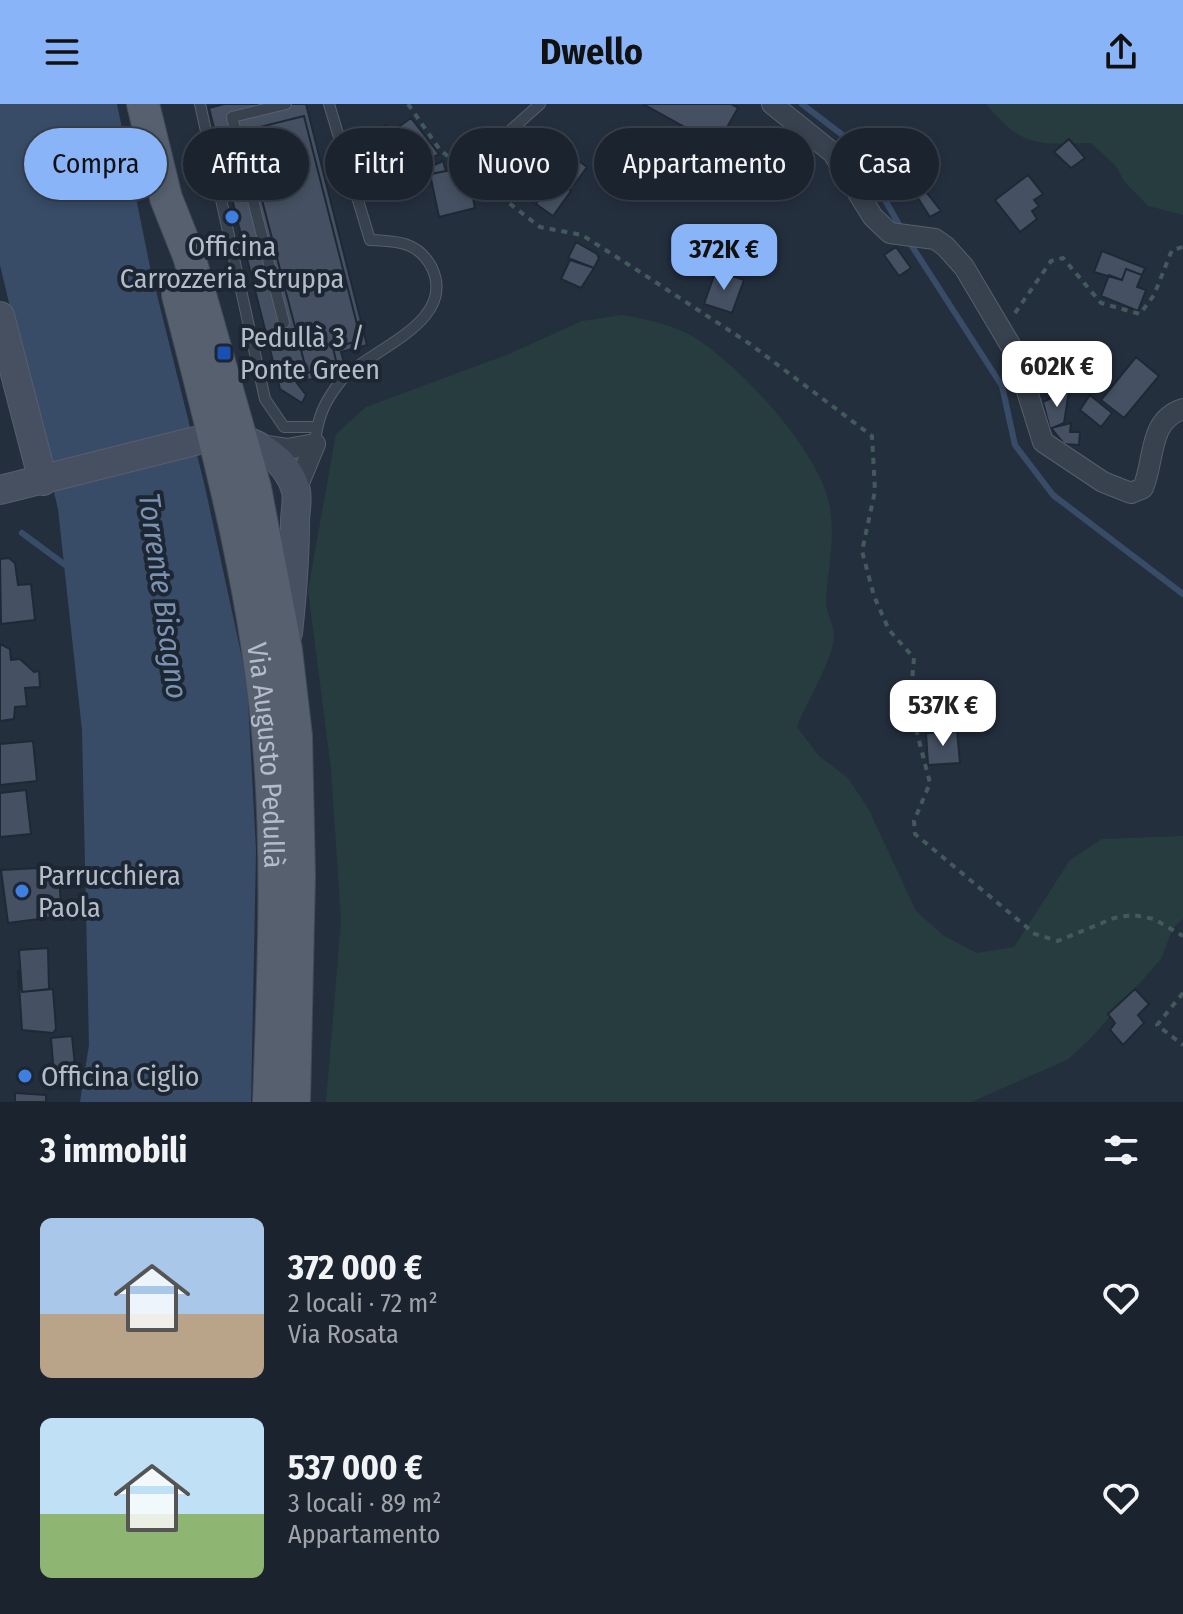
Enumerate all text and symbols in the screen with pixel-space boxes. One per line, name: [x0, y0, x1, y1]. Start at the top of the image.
icon: menu: [40, 30, 84, 74]
text: Dwello: [540, 30, 643, 74]
icon: share: [1099, 30, 1143, 74]
chip: Compra: [24, 128, 167, 200]
chip: Affitta: [183, 128, 309, 200]
chip: Filtri: [325, 128, 433, 200]
chip: Nuovo: [449, 128, 578, 200]
chip: Appartamento: [594, 128, 814, 200]
chip: Casa: [830, 128, 939, 200]
marker: Officina Carrozzeria Struppa: [223, 208, 241, 226]
pin: 372K €: [659, 224, 789, 292]
place label: Officina Carrozzeria Struppa: [120, 230, 344, 295]
text: 372K €: [689, 234, 759, 265]
place label: Pedullà 3 / Ponte Green: [240, 321, 380, 386]
pin: 602K €: [992, 341, 1122, 409]
marker: Pedullà 3 / Ponte Green: [215, 344, 233, 362]
text: 602K €: [1020, 351, 1094, 382]
water label: Torrente Bisagno: [131, 491, 195, 701]
street label: Via Augusto Pedullà: [240, 640, 290, 869]
pin: 537K €: [878, 680, 1008, 748]
text: 537K €: [908, 690, 978, 721]
place label: Parrucchiera Paola: [38, 859, 181, 924]
marker: Parrucchiera Paola: [13, 882, 31, 900]
place label: Officina Ciglio: [41, 1060, 200, 1093]
marker: Officina Ciglio: [16, 1067, 34, 1085]
icon: filters: [1099, 1128, 1143, 1172]
text: 3 immobili: [40, 1130, 187, 1171]
text: 372 000 €: [288, 1247, 422, 1288]
icon: home: [104, 1250, 200, 1346]
icon: heart: [1099, 1276, 1143, 1320]
text: 2 locali · 72 m²: [288, 1288, 438, 1319]
text: Via Rosata: [288, 1319, 399, 1350]
text: 537 000 €: [288, 1447, 423, 1488]
icon: home: [104, 1450, 200, 1546]
icon: heart: [1099, 1476, 1143, 1520]
text: 3 locali · 89 m²: [288, 1488, 441, 1519]
text: Appartamento: [288, 1519, 440, 1550]

